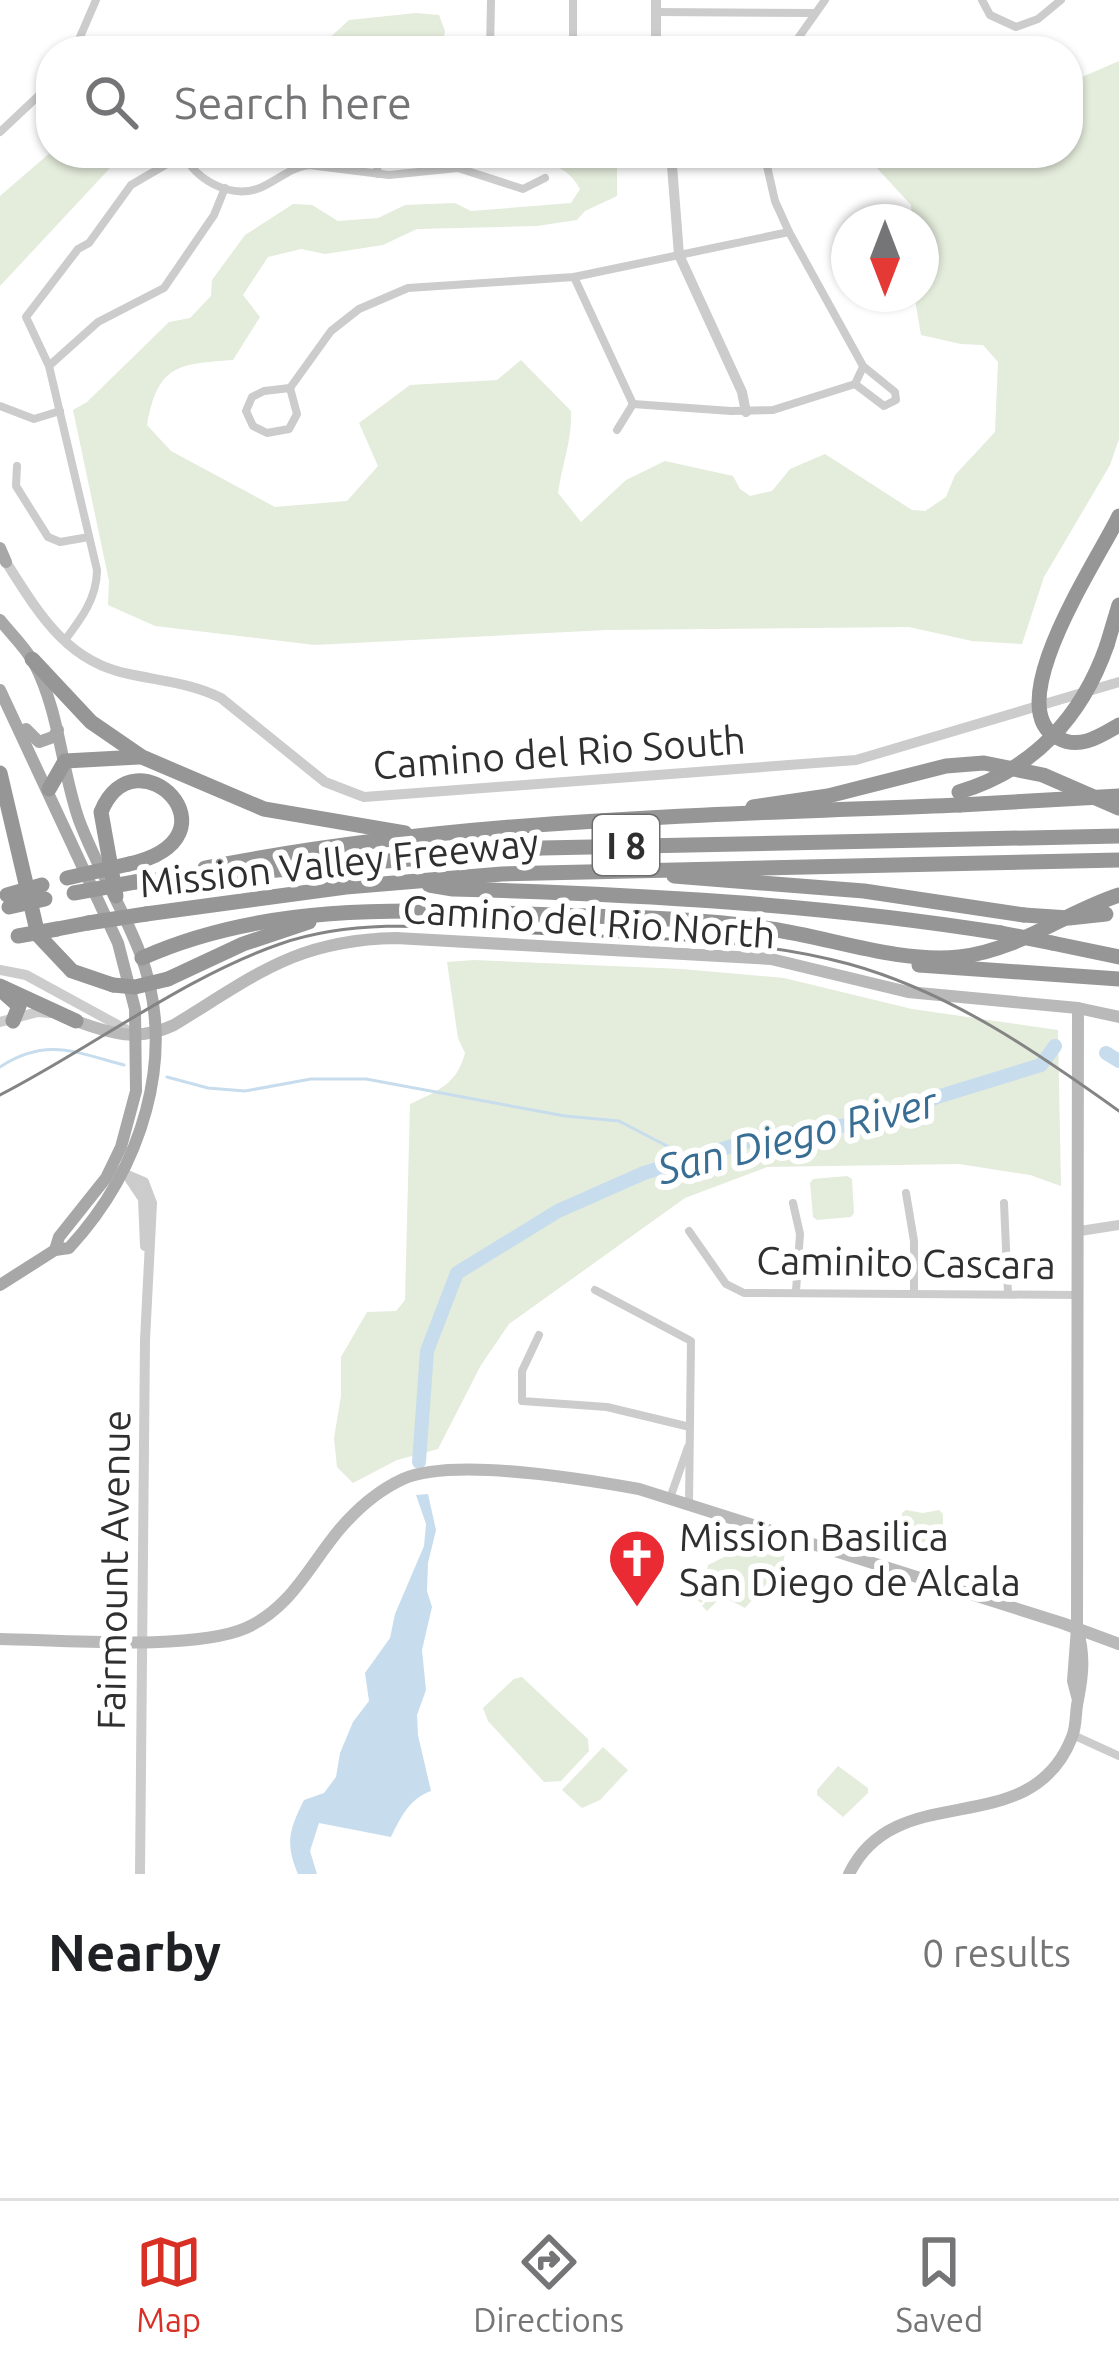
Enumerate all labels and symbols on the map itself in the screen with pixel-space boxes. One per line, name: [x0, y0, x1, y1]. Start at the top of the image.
north arrow: [831, 204, 939, 312]
street label: Camino del Rio South: [371, 718, 747, 786]
road number: I 8: [593, 815, 659, 875]
street label: Mission Valley Freeway: [137, 820, 541, 904]
street label: Camino del Rio North: [401, 887, 777, 955]
water label: San Diego River: [651, 1077, 944, 1193]
street label: Caminito Cascara: [756, 1238, 1056, 1286]
street label: Fairmount Avenue: [89, 1410, 137, 1730]
place label: Mission Basilica San Diego de Alcala: [679, 1515, 1021, 1603]
church icon: Mission Basilica San Diego de Alcala: [606, 1527, 668, 1609]

